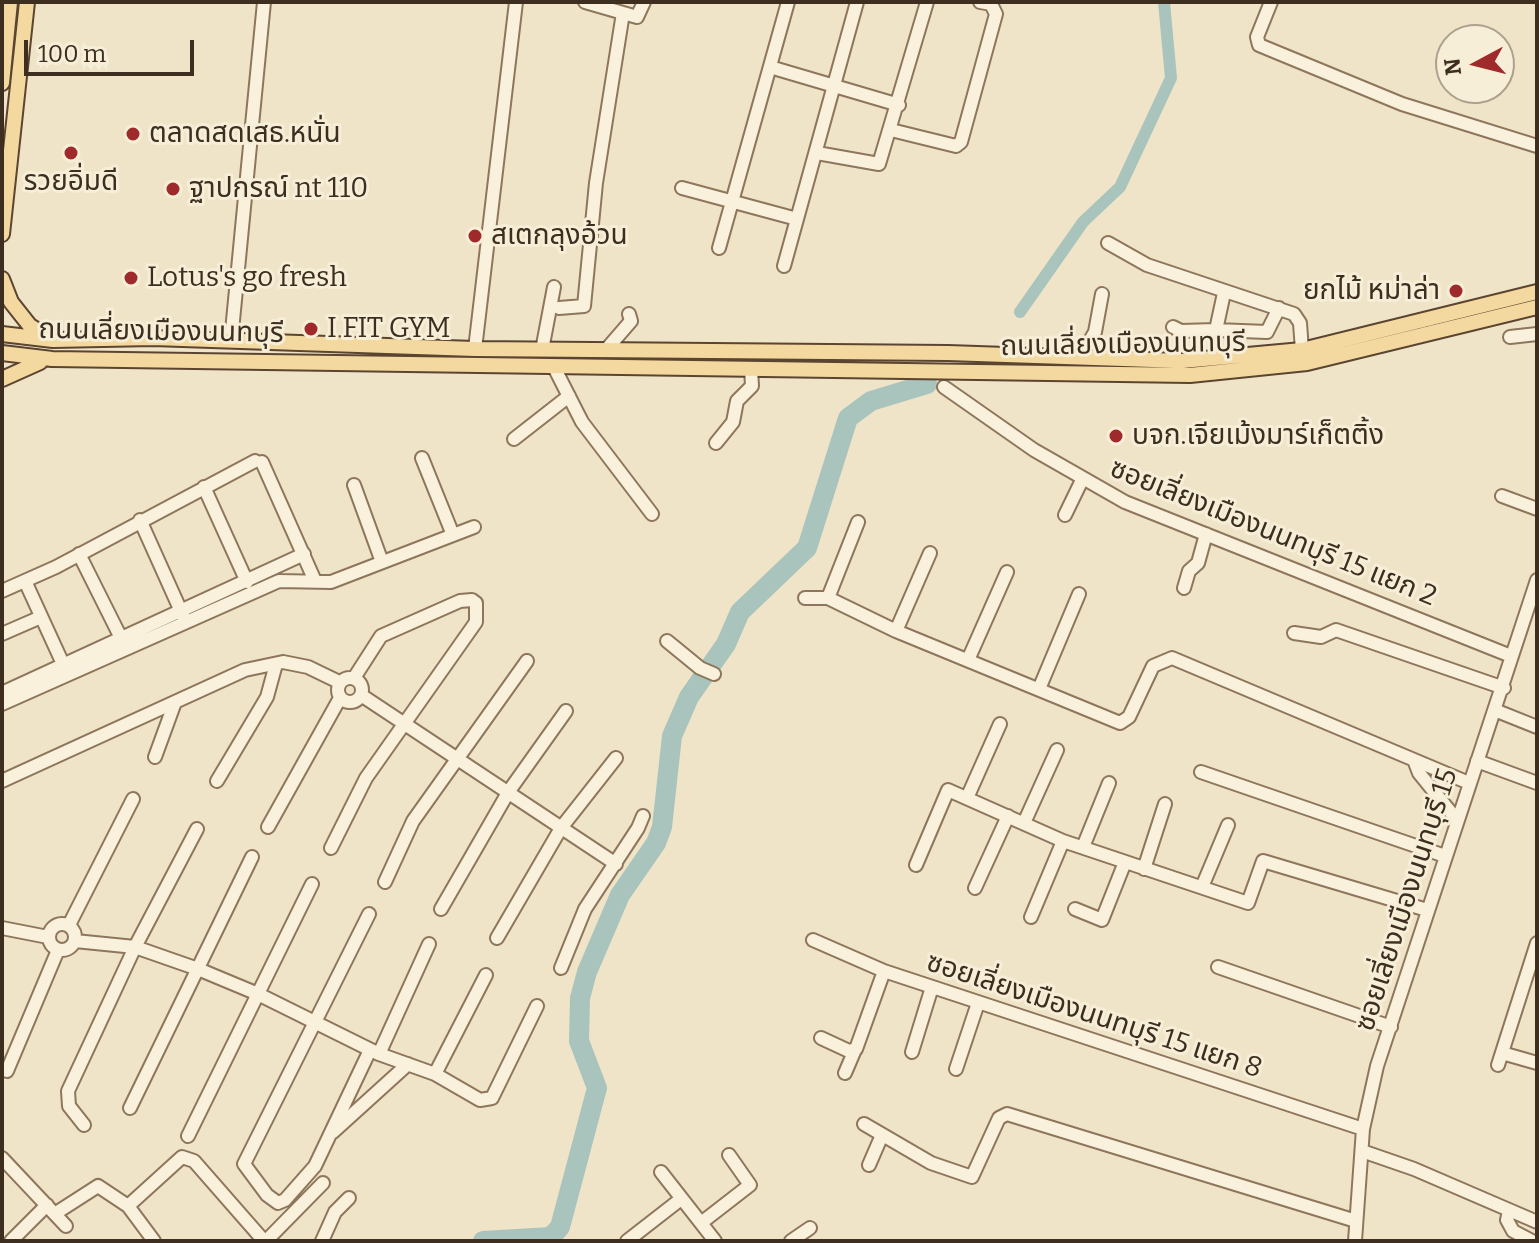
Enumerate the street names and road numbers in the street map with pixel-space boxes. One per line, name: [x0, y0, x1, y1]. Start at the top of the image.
street label: ถนนเลี่ยงเมืองนนทบุรี: [38, 313, 284, 351]
street label: ถนนเลี่ยงเมืองนนทบุรี: [1000, 326, 1246, 364]
street label: ซอยเลี่ยงเมืองนนทบุรี 15 แยก 2: [1105, 452, 1441, 614]
street label: ซอยเลี่ยงเมืองนนทบุรี 15: [1349, 764, 1465, 1036]
street label: ซอยเลี่ยงเมืองนนทบุรี 15 แยก 8: [922, 946, 1266, 1086]

